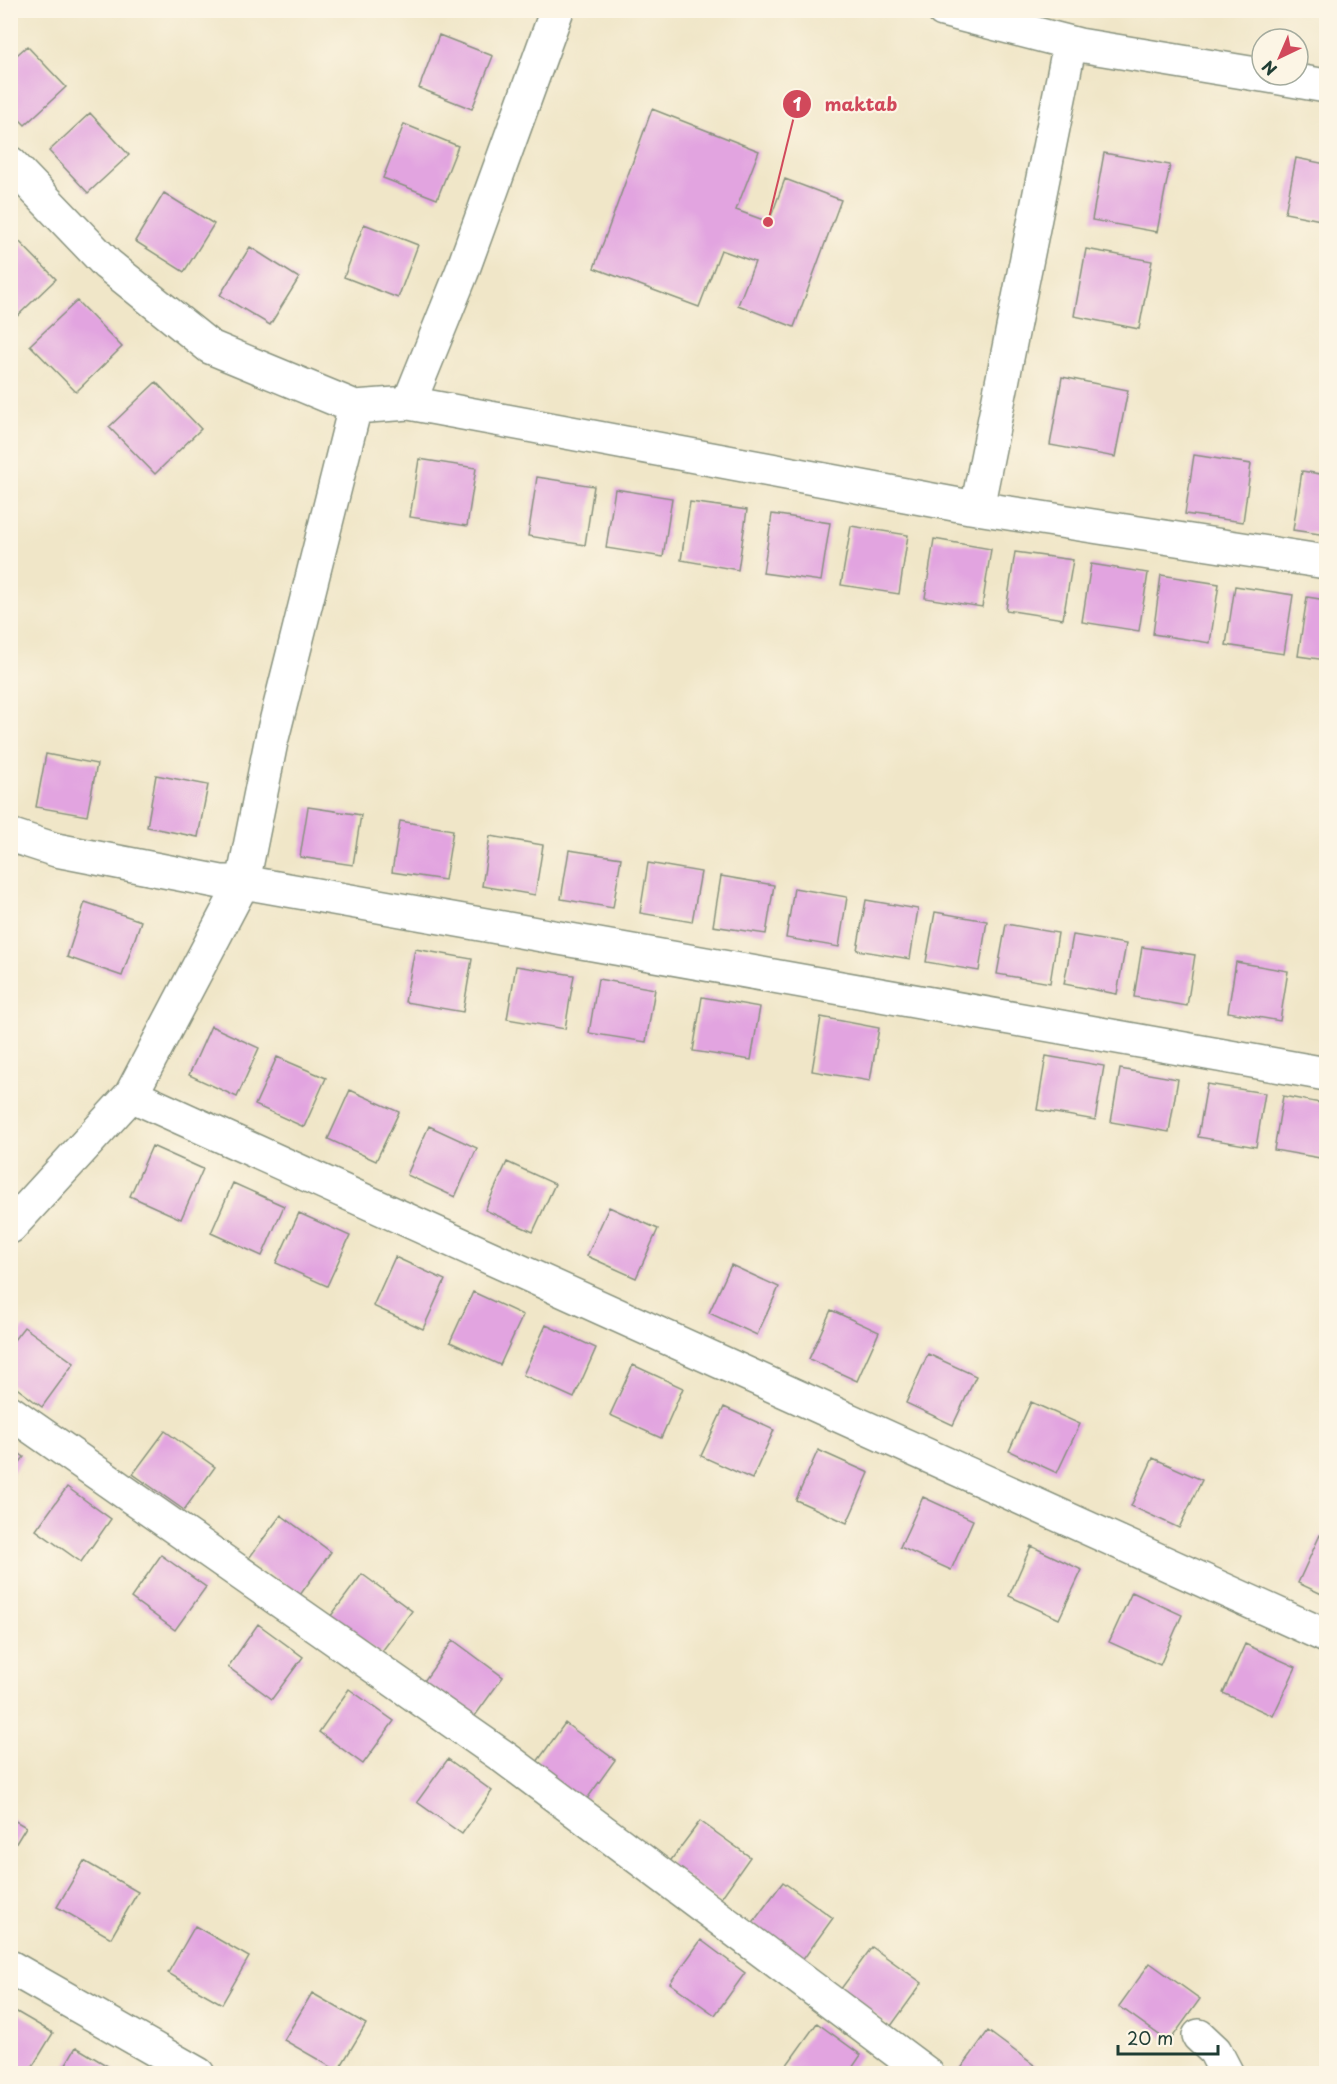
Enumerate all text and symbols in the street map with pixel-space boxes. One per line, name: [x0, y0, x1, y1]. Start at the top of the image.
north arrow: [1250, 27, 1310, 87]
text: N: [1256, 55, 1282, 82]
callout: maktab: [782, 86, 909, 122]
text: 1: [793, 90, 802, 117]
text: maktab: [825, 90, 897, 117]
scale bar: [1118, 2018, 1218, 2056]
text: 20 m: [1127, 2024, 1173, 2051]

